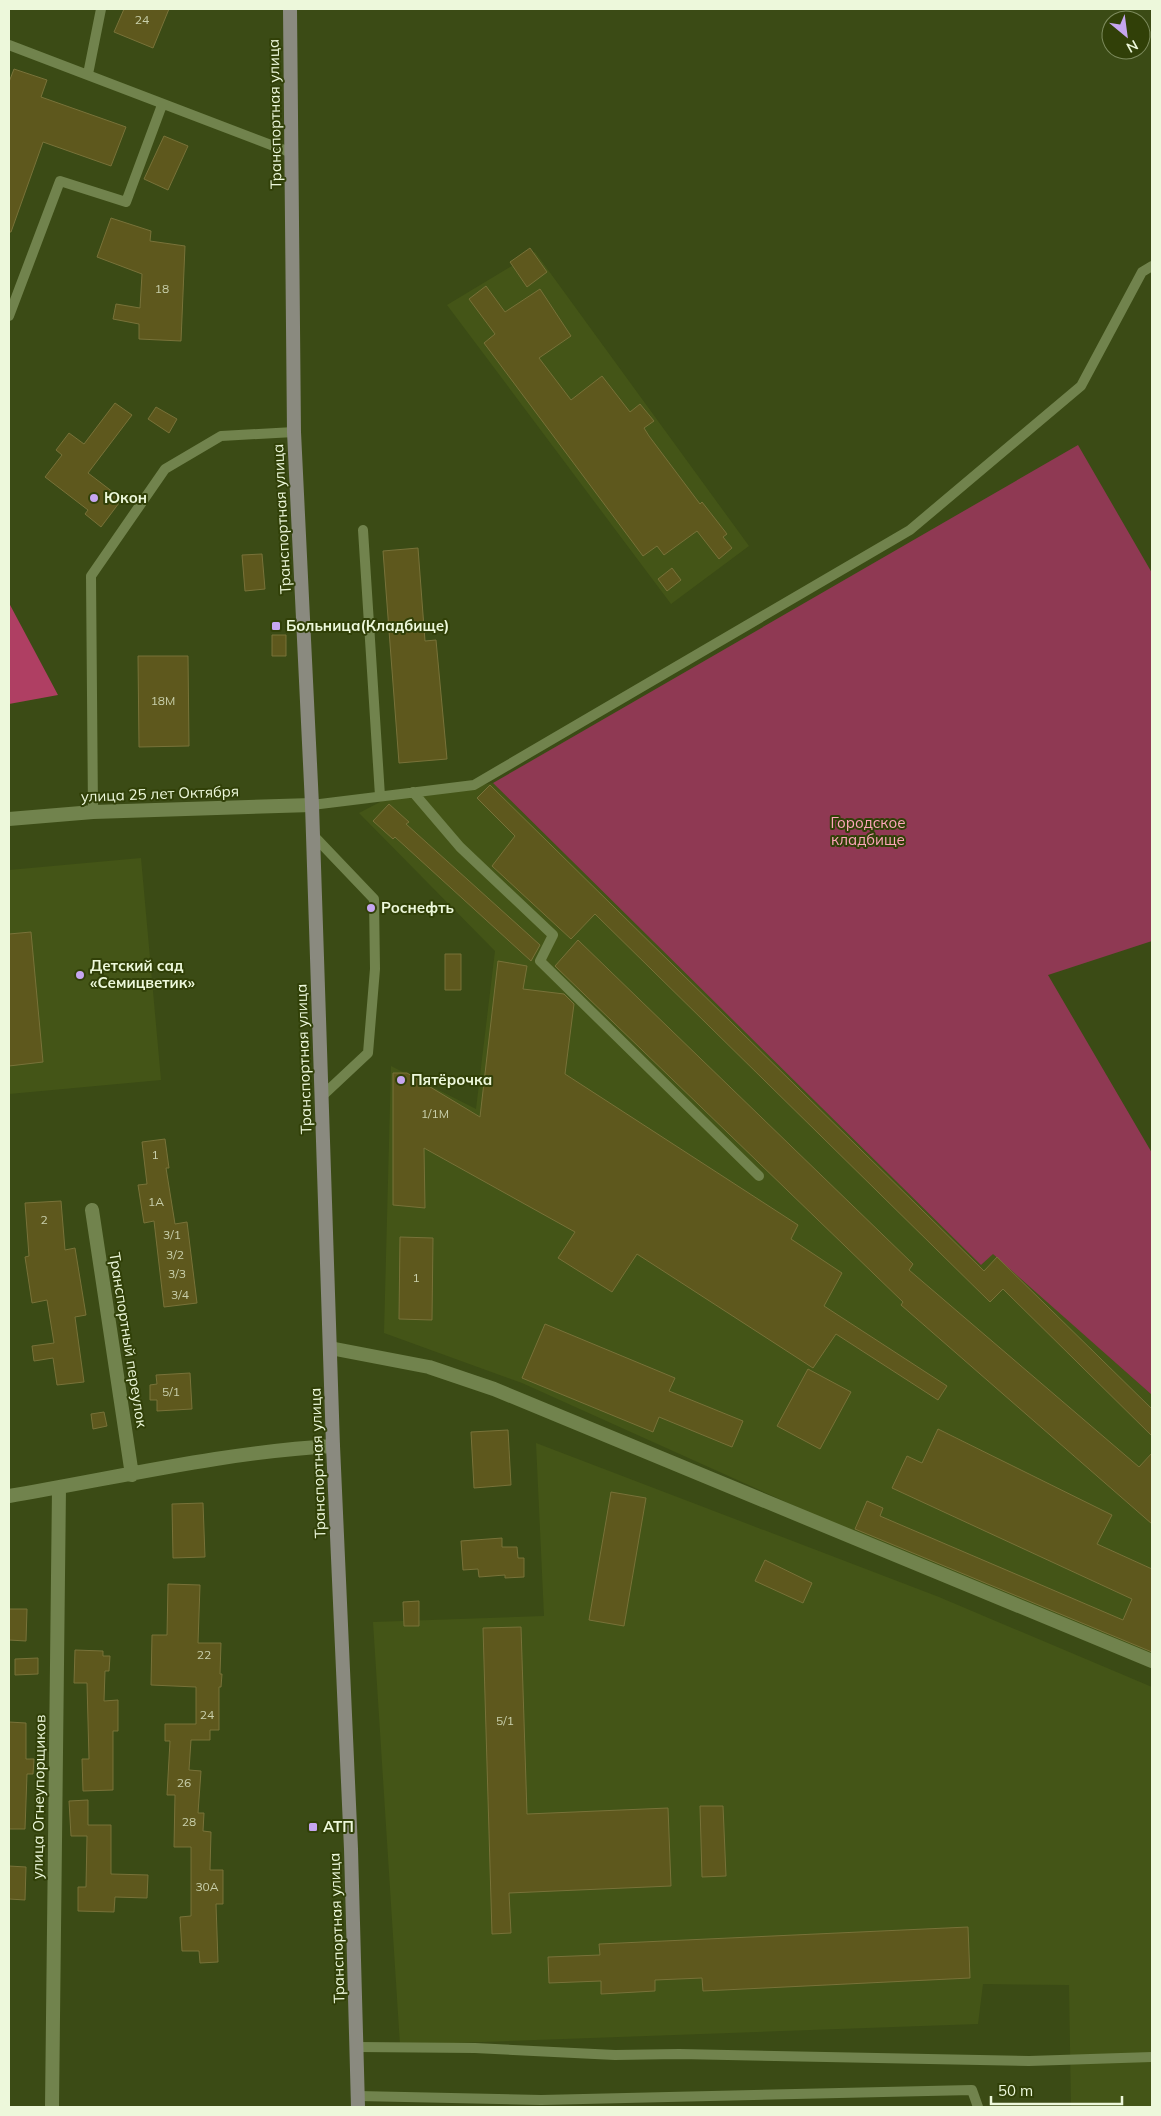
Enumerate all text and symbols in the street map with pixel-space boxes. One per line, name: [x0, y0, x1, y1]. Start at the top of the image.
north arrow: [1101, 10, 1151, 60]
house number: 24: [135, 12, 149, 27]
text: N: [1123, 36, 1141, 57]
street label: Транспортная улица: [264, 39, 285, 189]
house number: 18: [155, 281, 169, 296]
street label: Транспортная улица: [268, 443, 295, 595]
place label: Юкон: [104, 488, 147, 507]
marker: Юкон: [88, 492, 100, 504]
place label: Больница(Кладбище): [286, 616, 449, 635]
marker: Больница(Кладбище): [270, 620, 282, 632]
house number: 18М: [151, 693, 175, 708]
street label: улица 25 лет Октября: [81, 781, 239, 806]
park label: Городское кладбище: [831, 813, 905, 849]
place label: Роснефть: [381, 898, 454, 917]
marker: Роснефть: [365, 902, 377, 914]
place label: Детский сад «Семицветик»: [90, 956, 195, 992]
marker: Детский сад «Семицветик»: [74, 969, 86, 981]
street label: Транспортная улица: [291, 984, 316, 1134]
place label: Пятёрочка: [411, 1070, 492, 1089]
marker: Пятёрочка: [395, 1074, 407, 1086]
house number: 1/1М: [421, 1106, 449, 1121]
house number: 1: [151, 1147, 159, 1162]
house number: 1А: [148, 1194, 164, 1209]
house number: 2: [40, 1212, 48, 1227]
house number: 3/1: [163, 1227, 181, 1242]
house number: 3/2: [166, 1247, 184, 1262]
street label: Транспортный переулок: [105, 1251, 152, 1430]
house number: 3/3: [168, 1266, 186, 1281]
house number: 1: [412, 1270, 420, 1285]
house number: 3/4: [171, 1287, 189, 1302]
house number: 5/1: [162, 1384, 180, 1399]
street label: Транспортная улица: [305, 1388, 330, 1538]
house number: 22: [197, 1647, 211, 1662]
house number: 24: [200, 1707, 214, 1722]
house number: 5/1: [496, 1713, 514, 1728]
street label: улица Огнеупорщиков: [28, 1714, 49, 1879]
house number: 26: [177, 1775, 191, 1790]
house number: 28: [182, 1814, 196, 1829]
place label: АТП: [323, 1817, 354, 1836]
marker: АТП: [307, 1821, 319, 1833]
street label: Транспортная улица: [324, 1853, 349, 2003]
house number: 30А: [195, 1879, 219, 1894]
scale bar: [991, 2074, 1122, 2106]
text: 50 m: [998, 2081, 1033, 2100]

